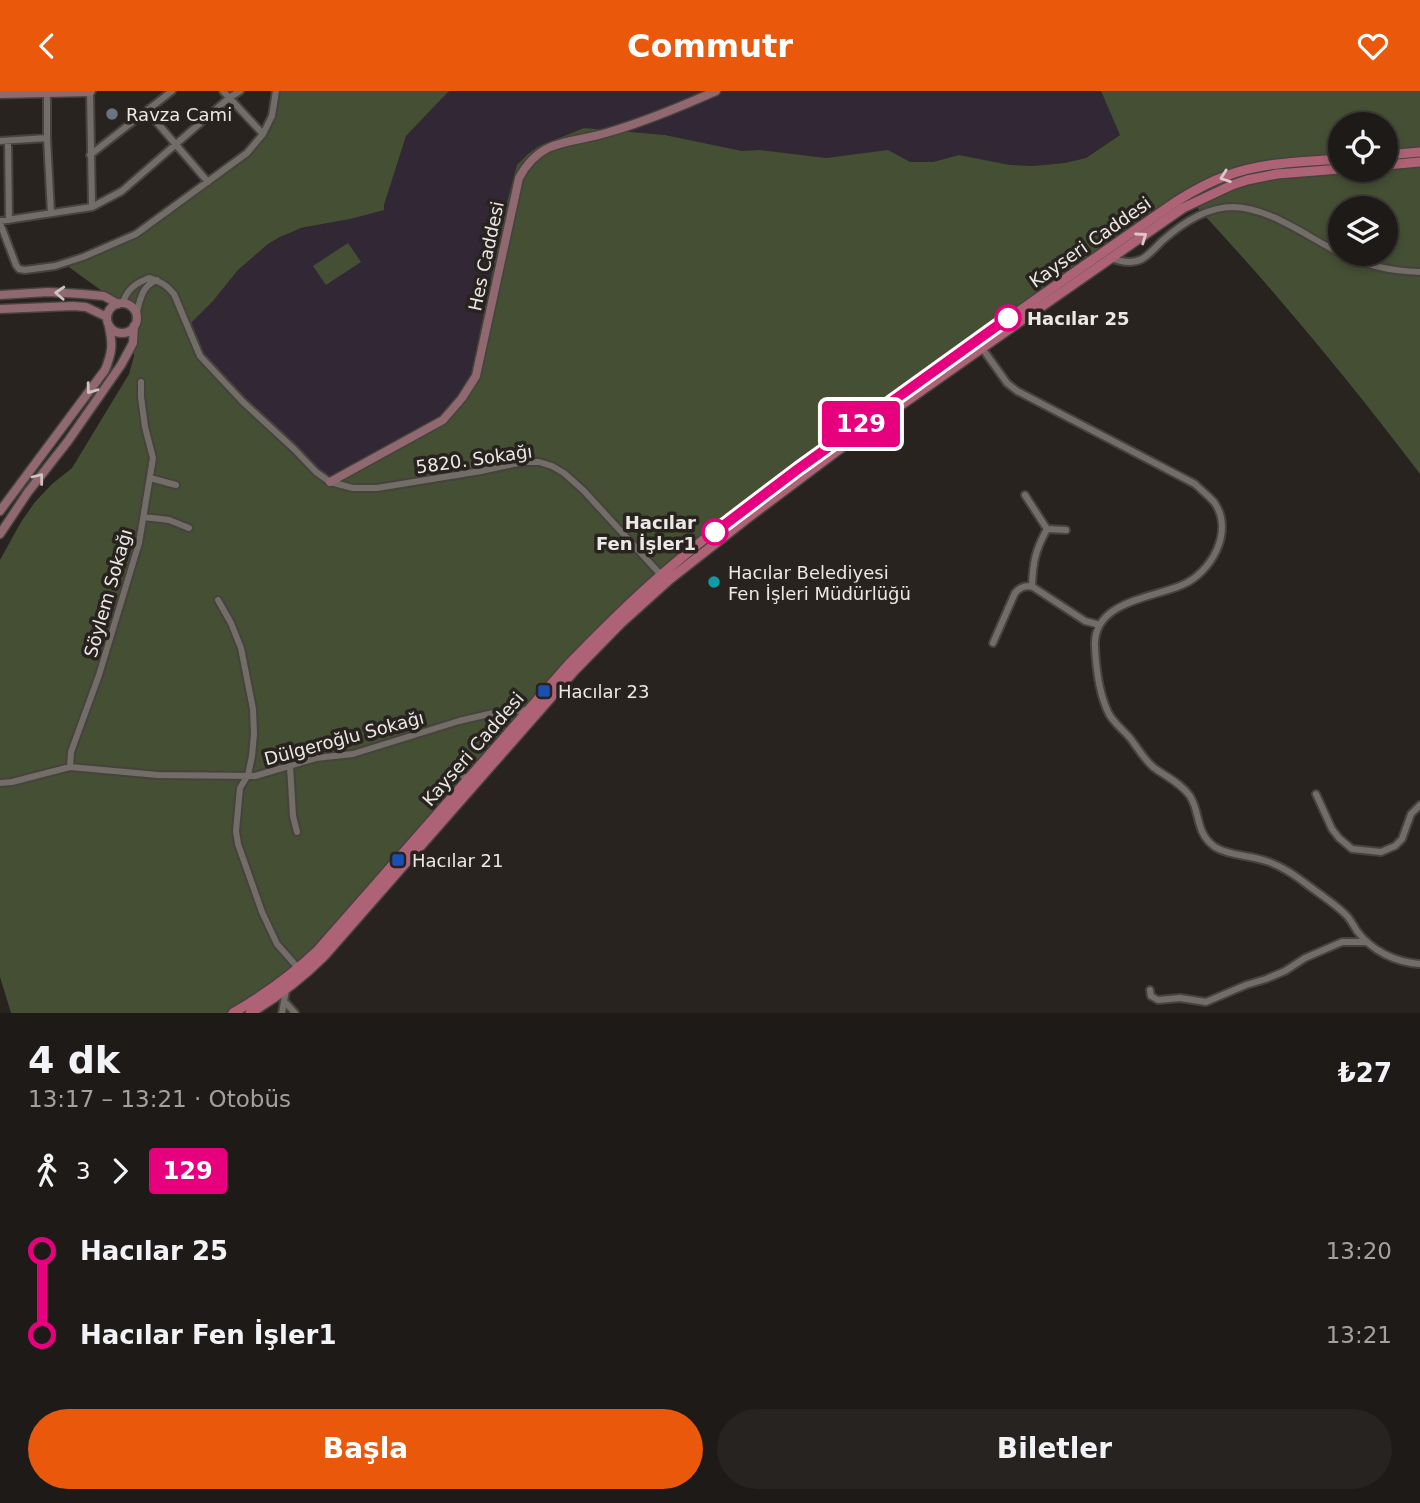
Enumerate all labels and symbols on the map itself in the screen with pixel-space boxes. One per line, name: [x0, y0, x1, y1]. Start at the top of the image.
place label: Ravza Cami: [126, 104, 232, 125]
marker: Ravza Cami: [104, 106, 120, 122]
one-way arrow: [1220, 169, 1232, 183]
street label: Kayseri Caddesi: [1025, 192, 1155, 292]
street label: Hes Caddesi: [464, 199, 508, 313]
one-way arrow: [1134, 233, 1147, 245]
one-way arrow: [54, 285, 65, 300]
marker: Hacılar 25: [995, 305, 1021, 331]
place label: Hacılar 25: [1027, 308, 1130, 329]
one-way arrow: [87, 381, 99, 394]
line badge: 129: [821, 401, 901, 447]
street label: 5820. Sokağı: [414, 440, 534, 478]
one-way arrow: [31, 474, 44, 486]
place label: Hacılar Fen İşler1: [596, 512, 696, 554]
marker: Hacılar Fen İşler1: [702, 519, 728, 545]
street label: Söylem Sokağı: [80, 526, 136, 660]
place label: Hacılar Belediyesi Fen İşleri Müdürlüğü: [728, 562, 911, 604]
marker: Hacılar Belediyesi Fen İşleri Müdürlüğü: [706, 574, 722, 590]
place label: Hacılar 23: [558, 681, 650, 702]
marker: Hacılar 23: [536, 683, 552, 699]
street label: Kayseri Caddesi: [418, 688, 528, 810]
street label: Dülgeroğlu Sokağı: [262, 707, 426, 769]
place label: Hacılar 21: [412, 850, 504, 871]
marker: Hacılar 21: [390, 852, 406, 868]

